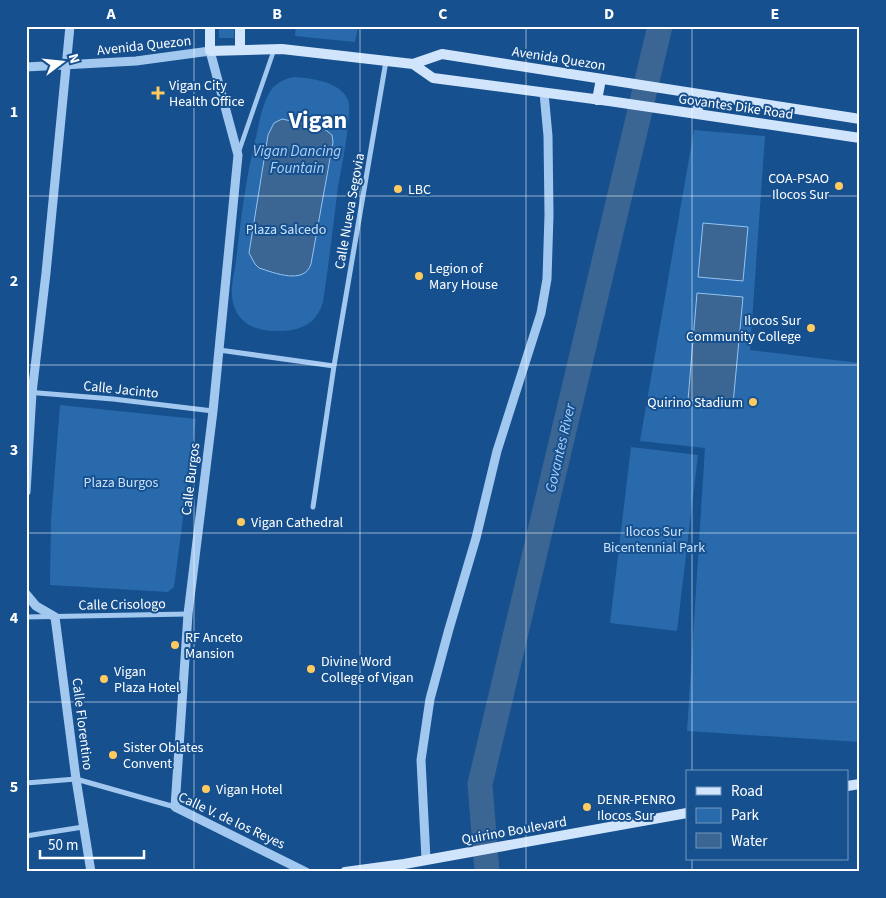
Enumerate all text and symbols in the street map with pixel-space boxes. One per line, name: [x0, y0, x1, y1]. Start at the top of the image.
text: A: [105, 3, 116, 25]
text: B: [272, 3, 282, 25]
text: C: [438, 3, 448, 25]
text: D: [604, 3, 614, 25]
text: E: [771, 3, 779, 25]
street label: Avenida Quezon: [96, 31, 192, 61]
north arrow: [38, 38, 88, 88]
street label: Avenida Quezon: [511, 42, 607, 76]
text: N: [63, 51, 84, 66]
place label: Vigan City Health Office: [169, 76, 245, 112]
marker: Vigan City Health Office: [151, 86, 165, 100]
street label: Govantes Dike Road: [677, 89, 795, 125]
text: 1: [10, 101, 18, 123]
district label: Vigan: [288, 103, 347, 138]
water label: Vigan Dancing Fountain: [253, 141, 341, 179]
street label: Calle Nueva Segovia: [330, 152, 370, 271]
place label: COA-PSAO Ilocos Sur: [768, 169, 829, 205]
place label: LBC: [408, 180, 431, 200]
marker: COA-PSAO Ilocos Sur: [833, 180, 845, 192]
marker: LBC: [392, 183, 404, 195]
park label: Plaza Salcedo: [246, 220, 326, 240]
place label: Legion of Mary House: [429, 259, 498, 295]
text: 2: [10, 270, 18, 292]
marker: Legion of Mary House: [413, 270, 425, 282]
place label: Ilocos Sur Community College: [686, 311, 801, 347]
marker: Ilocos Sur Community College: [805, 322, 817, 334]
street label: Calle Jacinto: [82, 376, 159, 404]
place label: Quirino Stadium: [647, 393, 743, 413]
marker: Quirino Stadium: [747, 396, 759, 408]
water label: Govantes River: [540, 401, 581, 495]
text: 3: [10, 439, 18, 461]
street label: Calle Burgos: [177, 442, 205, 516]
park label: Plaza Burgos: [84, 473, 159, 493]
place label: Vigan Cathedral: [251, 513, 343, 533]
marker: Vigan Cathedral: [235, 516, 247, 528]
park label: Ilocos Sur Bicentennial Park: [603, 522, 705, 558]
street label: Calle Crisologo: [78, 594, 166, 616]
text: 4: [10, 607, 19, 629]
place label: RF Anceto Mansion: [185, 628, 243, 664]
marker: RF Anceto Mansion: [169, 639, 181, 651]
place label: Divine Word College of Vigan: [321, 652, 414, 688]
place label: Vigan Plaza Hotel: [114, 662, 180, 698]
marker: Divine Word College of Vigan: [305, 663, 317, 675]
marker: Vigan Plaza Hotel: [98, 673, 110, 685]
street label: Calle Florentino: [66, 677, 98, 771]
place label: Sister Oblates Convent: [123, 738, 204, 774]
marker: Sister Oblates Convent: [107, 749, 119, 761]
legend: [686, 770, 848, 860]
text: 5: [10, 776, 18, 798]
place label: Vigan Hotel: [216, 780, 283, 800]
text: Road: [731, 781, 763, 802]
marker: Vigan Hotel: [200, 783, 212, 795]
street label: Calle V. de los Reyes: [175, 787, 288, 855]
place label: DENR-PENRO Ilocos Sur: [597, 790, 676, 826]
marker: DENR-PENRO Ilocos Sur: [581, 801, 593, 813]
text: Park: [731, 805, 760, 826]
street label: Quirino Boulevard: [460, 812, 568, 850]
scale bar: [40, 828, 144, 860]
text: Water: [731, 831, 768, 852]
text: 50 m: [48, 835, 78, 856]

